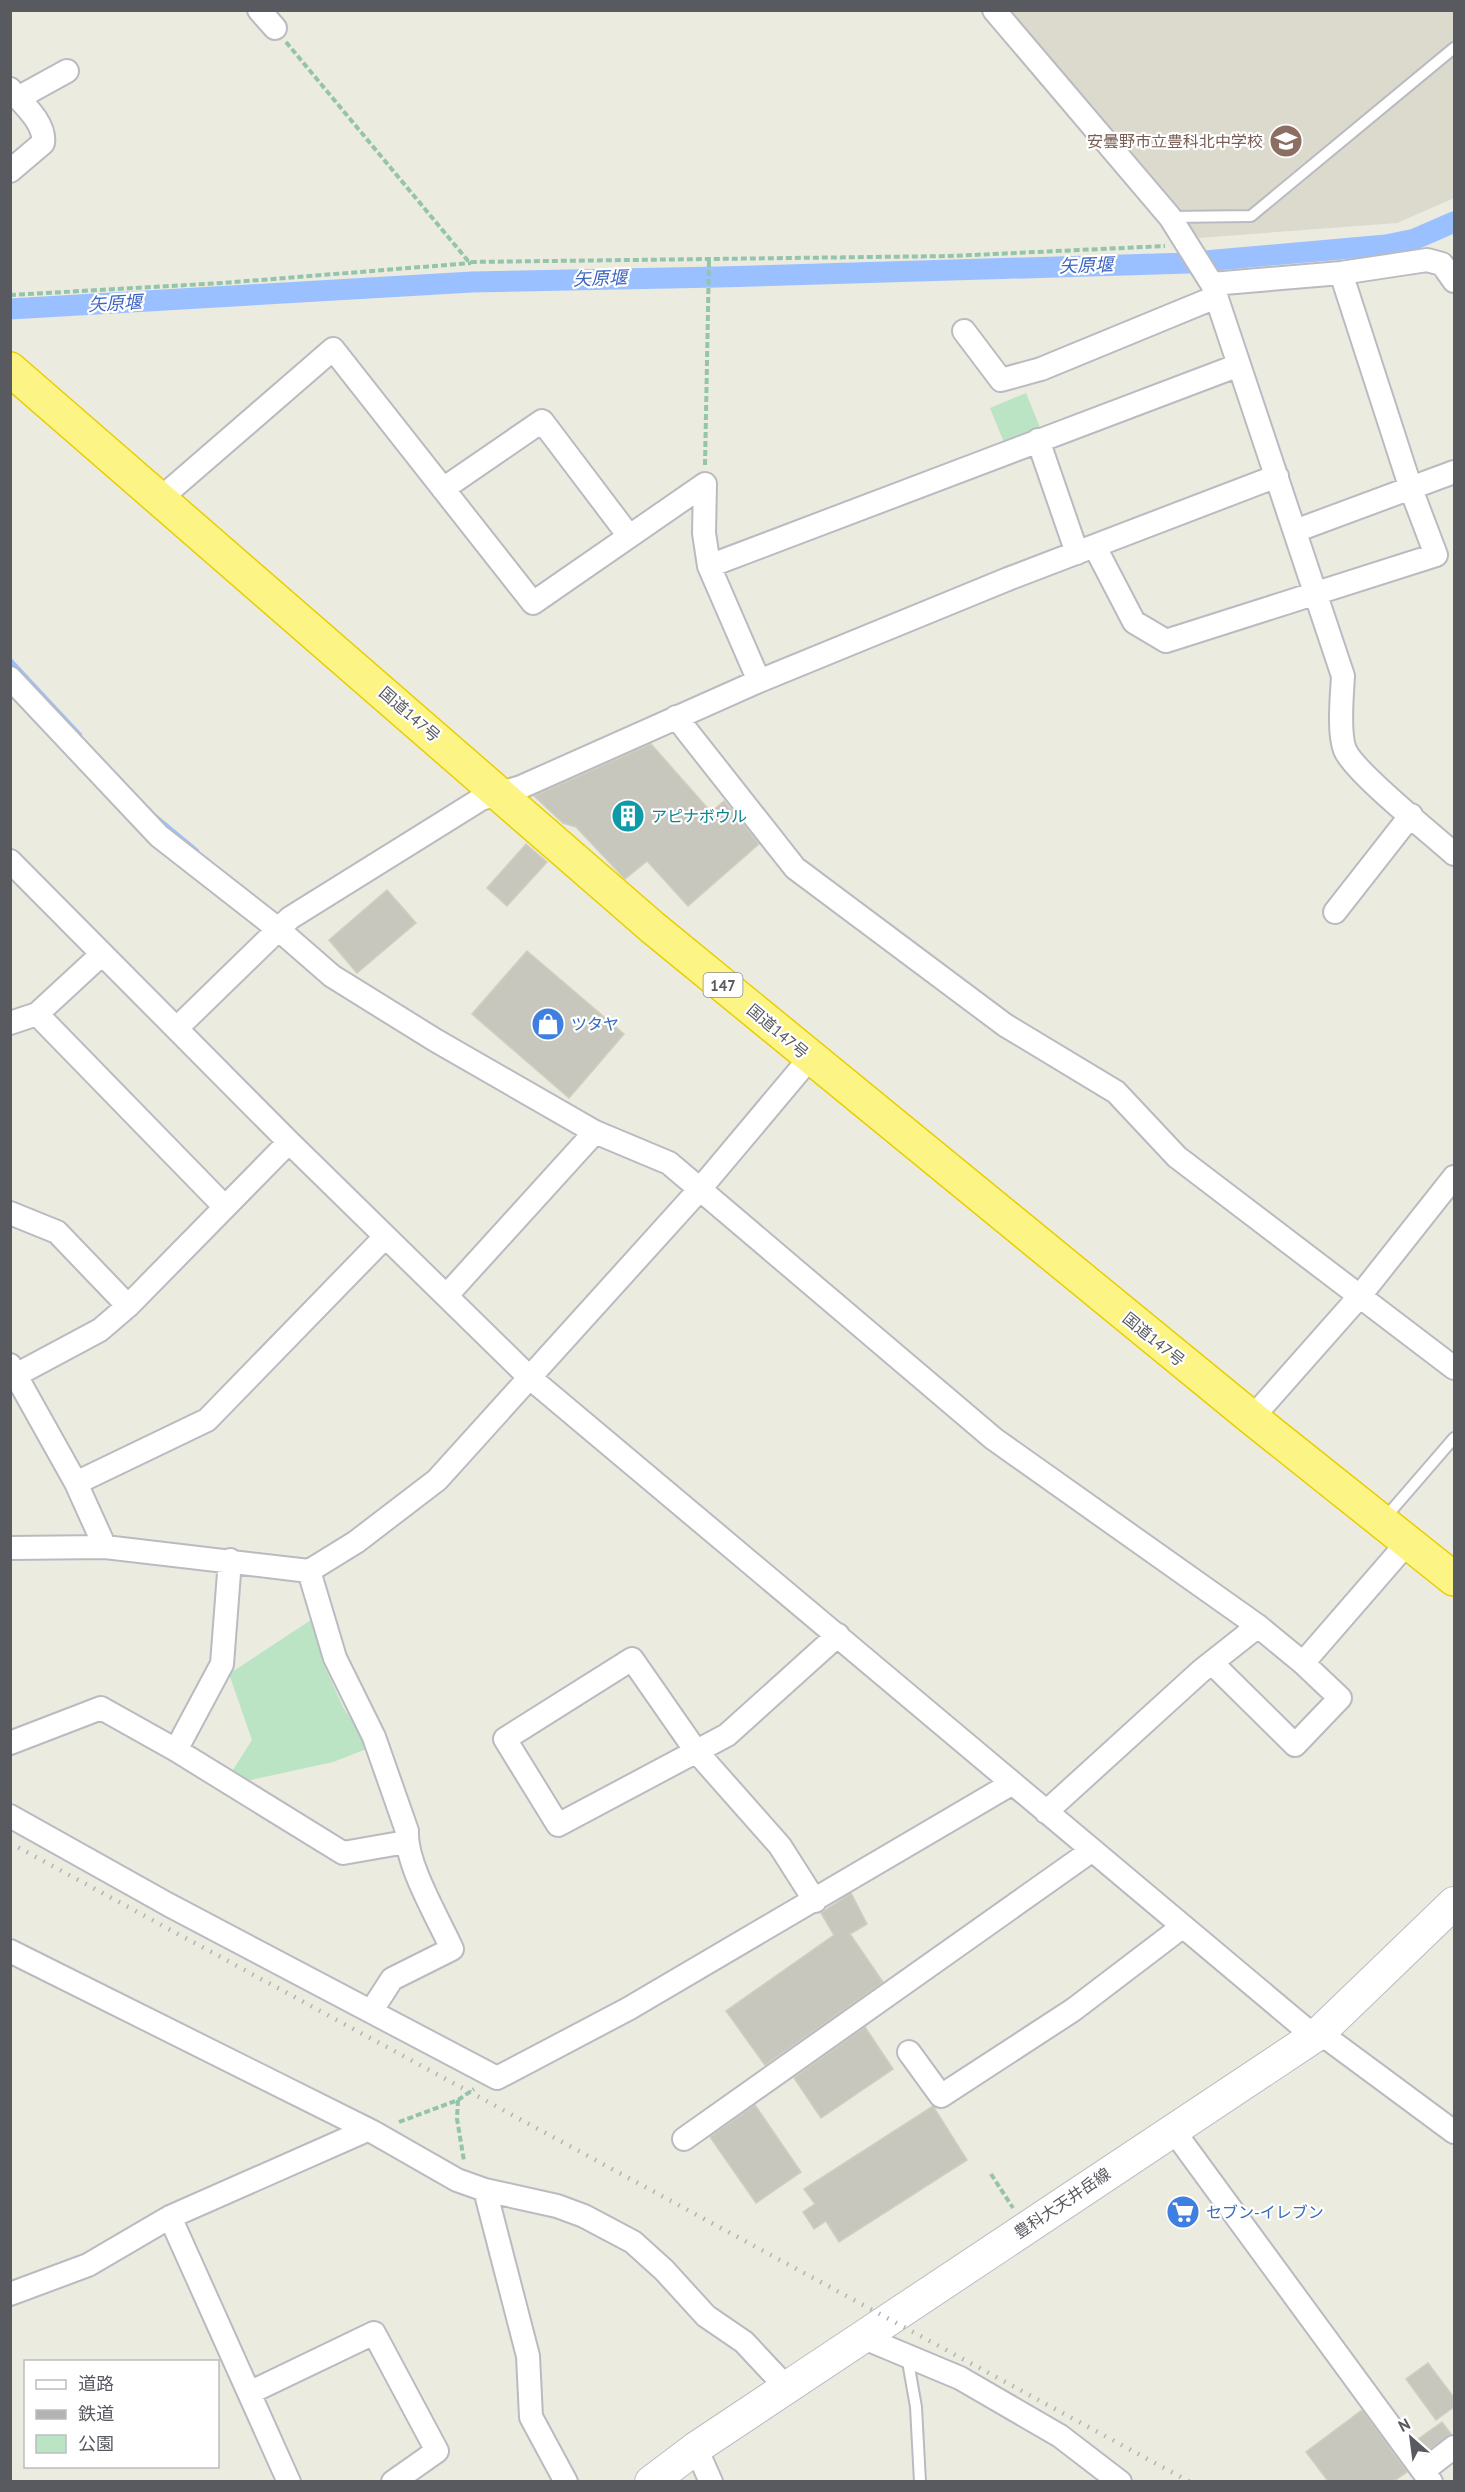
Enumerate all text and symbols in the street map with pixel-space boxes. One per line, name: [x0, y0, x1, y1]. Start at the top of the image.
school or university icon: 安曇野市立豊科北中学校: [1268, 123, 1304, 159]
place label: 安曇野市立豊科北中学校: [1087, 131, 1263, 151]
water label: 矢原堰: [1059, 252, 1116, 277]
water label: 矢原堰: [573, 265, 630, 290]
water label: 矢原堰: [87, 290, 146, 316]
street label: 国道147号: [375, 682, 445, 746]
building icon: アピナボウル: [610, 798, 646, 834]
place label: アピナボウル: [651, 806, 747, 826]
road number: 147: [704, 973, 742, 997]
street label: 国道147号: [743, 1000, 813, 1062]
shop icon: ツタヤ: [530, 1006, 566, 1042]
place label: ツタヤ: [571, 1014, 619, 1034]
street label: 国道147号: [1119, 1308, 1189, 1370]
street label: 豊科大天井岳線: [1010, 2163, 1114, 2243]
supermarket icon: セブン-イレブン: [1165, 2194, 1201, 2230]
place label: セブン-イレブン: [1206, 2202, 1324, 2222]
legend: [24, 2360, 219, 2468]
text: 道路: [78, 2372, 114, 2395]
text: 鉄道: [78, 2402, 114, 2425]
north arrow: [1381, 2408, 1441, 2468]
text: N: [1395, 2413, 1413, 2436]
text: 公園: [78, 2432, 114, 2455]

